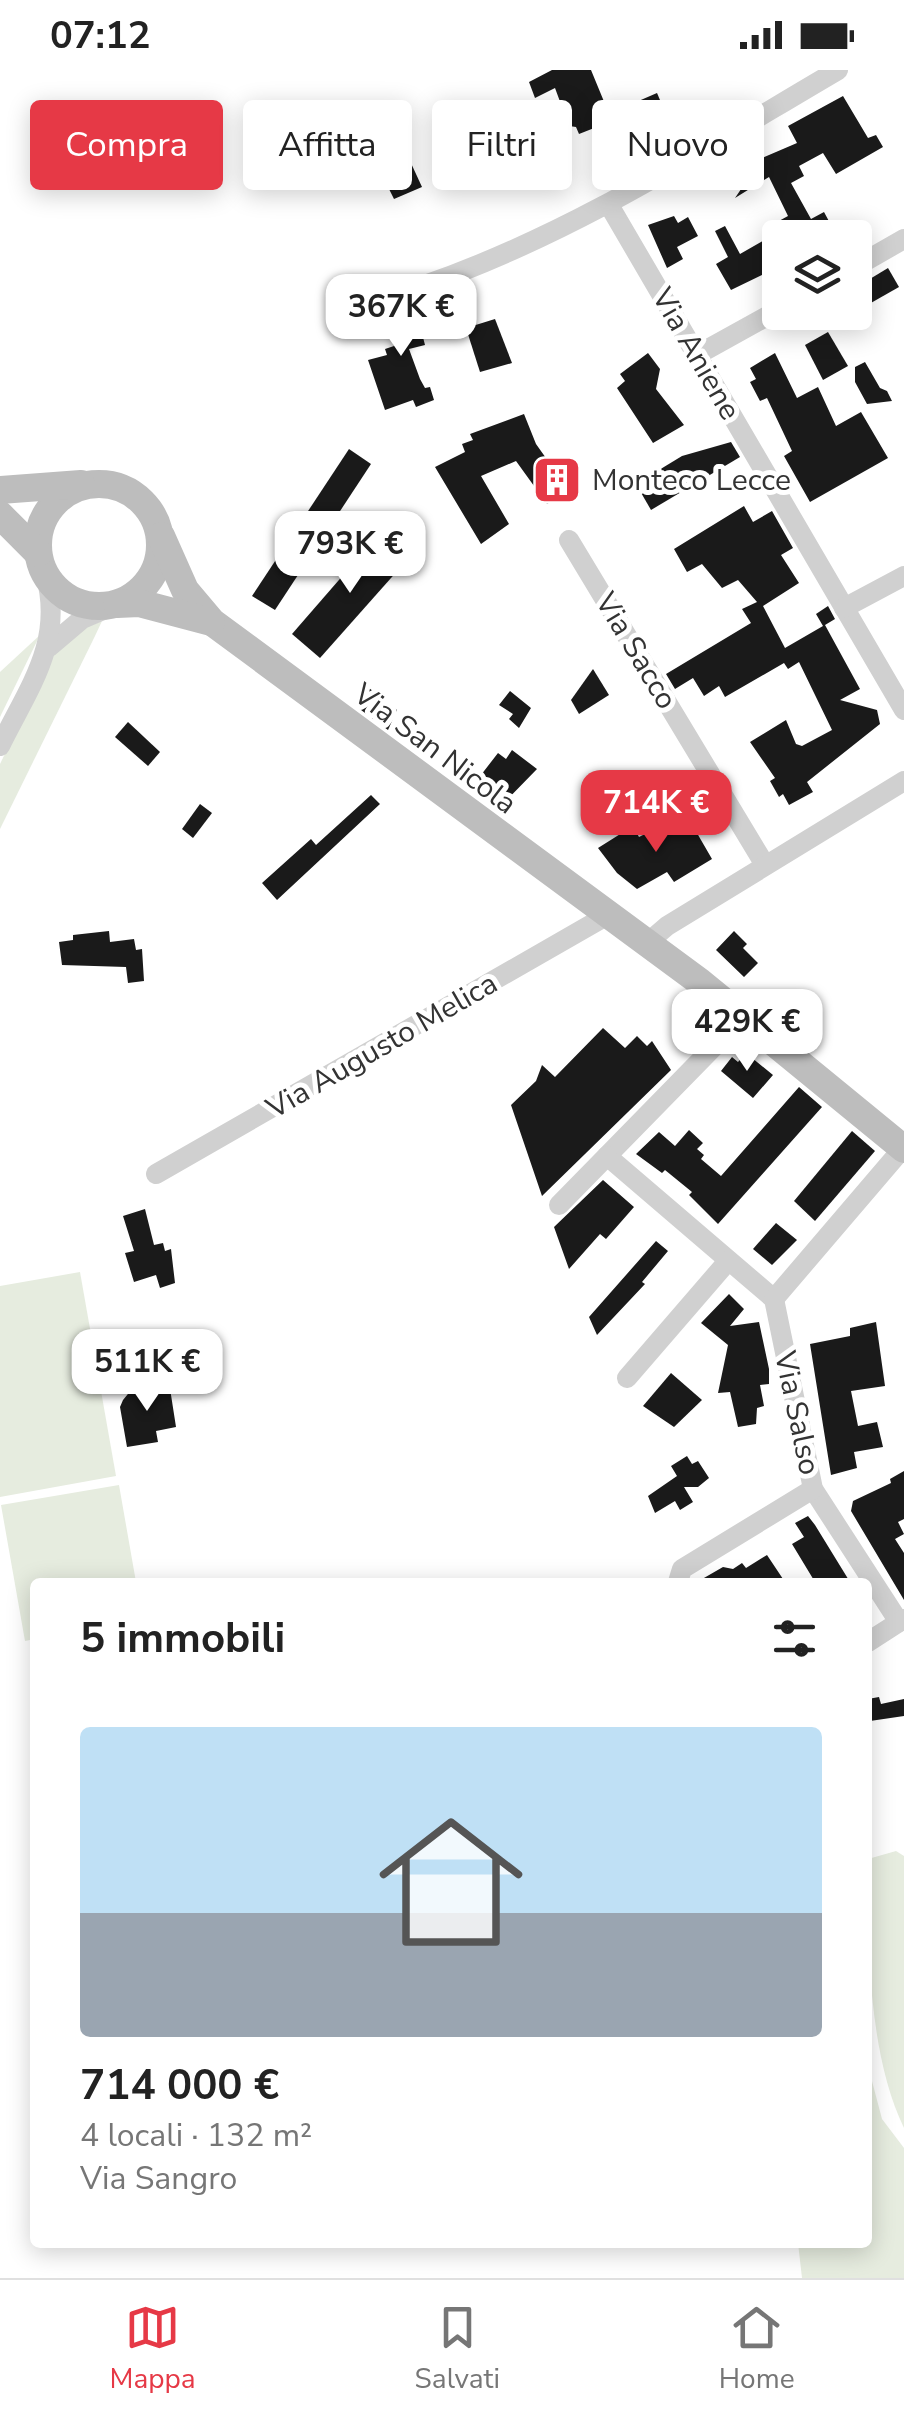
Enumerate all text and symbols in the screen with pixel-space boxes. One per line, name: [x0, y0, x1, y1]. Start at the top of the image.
text: 07:12: [50, 10, 151, 61]
chip: Compra: [30, 100, 223, 190]
chip: Affitta: [243, 100, 412, 190]
chip: Filtri: [432, 100, 572, 190]
chip: Nuovo: [592, 100, 764, 190]
map controls: [762, 220, 872, 330]
button: layers: [762, 220, 872, 330]
pin: 367K €: [320, 274, 482, 359]
street label: Via Aniene: [641, 280, 750, 428]
text: 367K €: [348, 285, 454, 328]
building icon: Monteco Lecce: [531, 454, 583, 506]
place label: Monteco Lecce: [592, 460, 791, 501]
pin: 793K €: [269, 511, 431, 596]
text: 793K €: [297, 522, 403, 565]
street label: Via Sacco: [585, 584, 687, 717]
street label: Via San Nicola: [344, 673, 525, 824]
pin: 714K €: [575, 770, 737, 855]
text: 714K €: [603, 781, 709, 824]
street label: Via Augusto Melica: [258, 963, 505, 1129]
pin: 429K €: [666, 989, 828, 1074]
text: 429K €: [694, 1000, 800, 1043]
pin: 511K €: [66, 1329, 228, 1414]
text: 511K €: [94, 1340, 200, 1383]
street label: Via Salso: [764, 1346, 830, 1479]
text: 5 immobili: [80, 1610, 285, 1667]
icon: filters: [767, 1611, 822, 1666]
icon: home: [361, 1792, 541, 1972]
text: 714 000 €: [80, 2057, 279, 2114]
text: 4 locali · 132 m²: [80, 2114, 312, 2157]
text: Via Sangro: [80, 2157, 237, 2200]
tab: Mappa: [109, 2300, 196, 2398]
tab: Salvati: [415, 2300, 500, 2398]
tab: Home: [719, 2300, 795, 2398]

